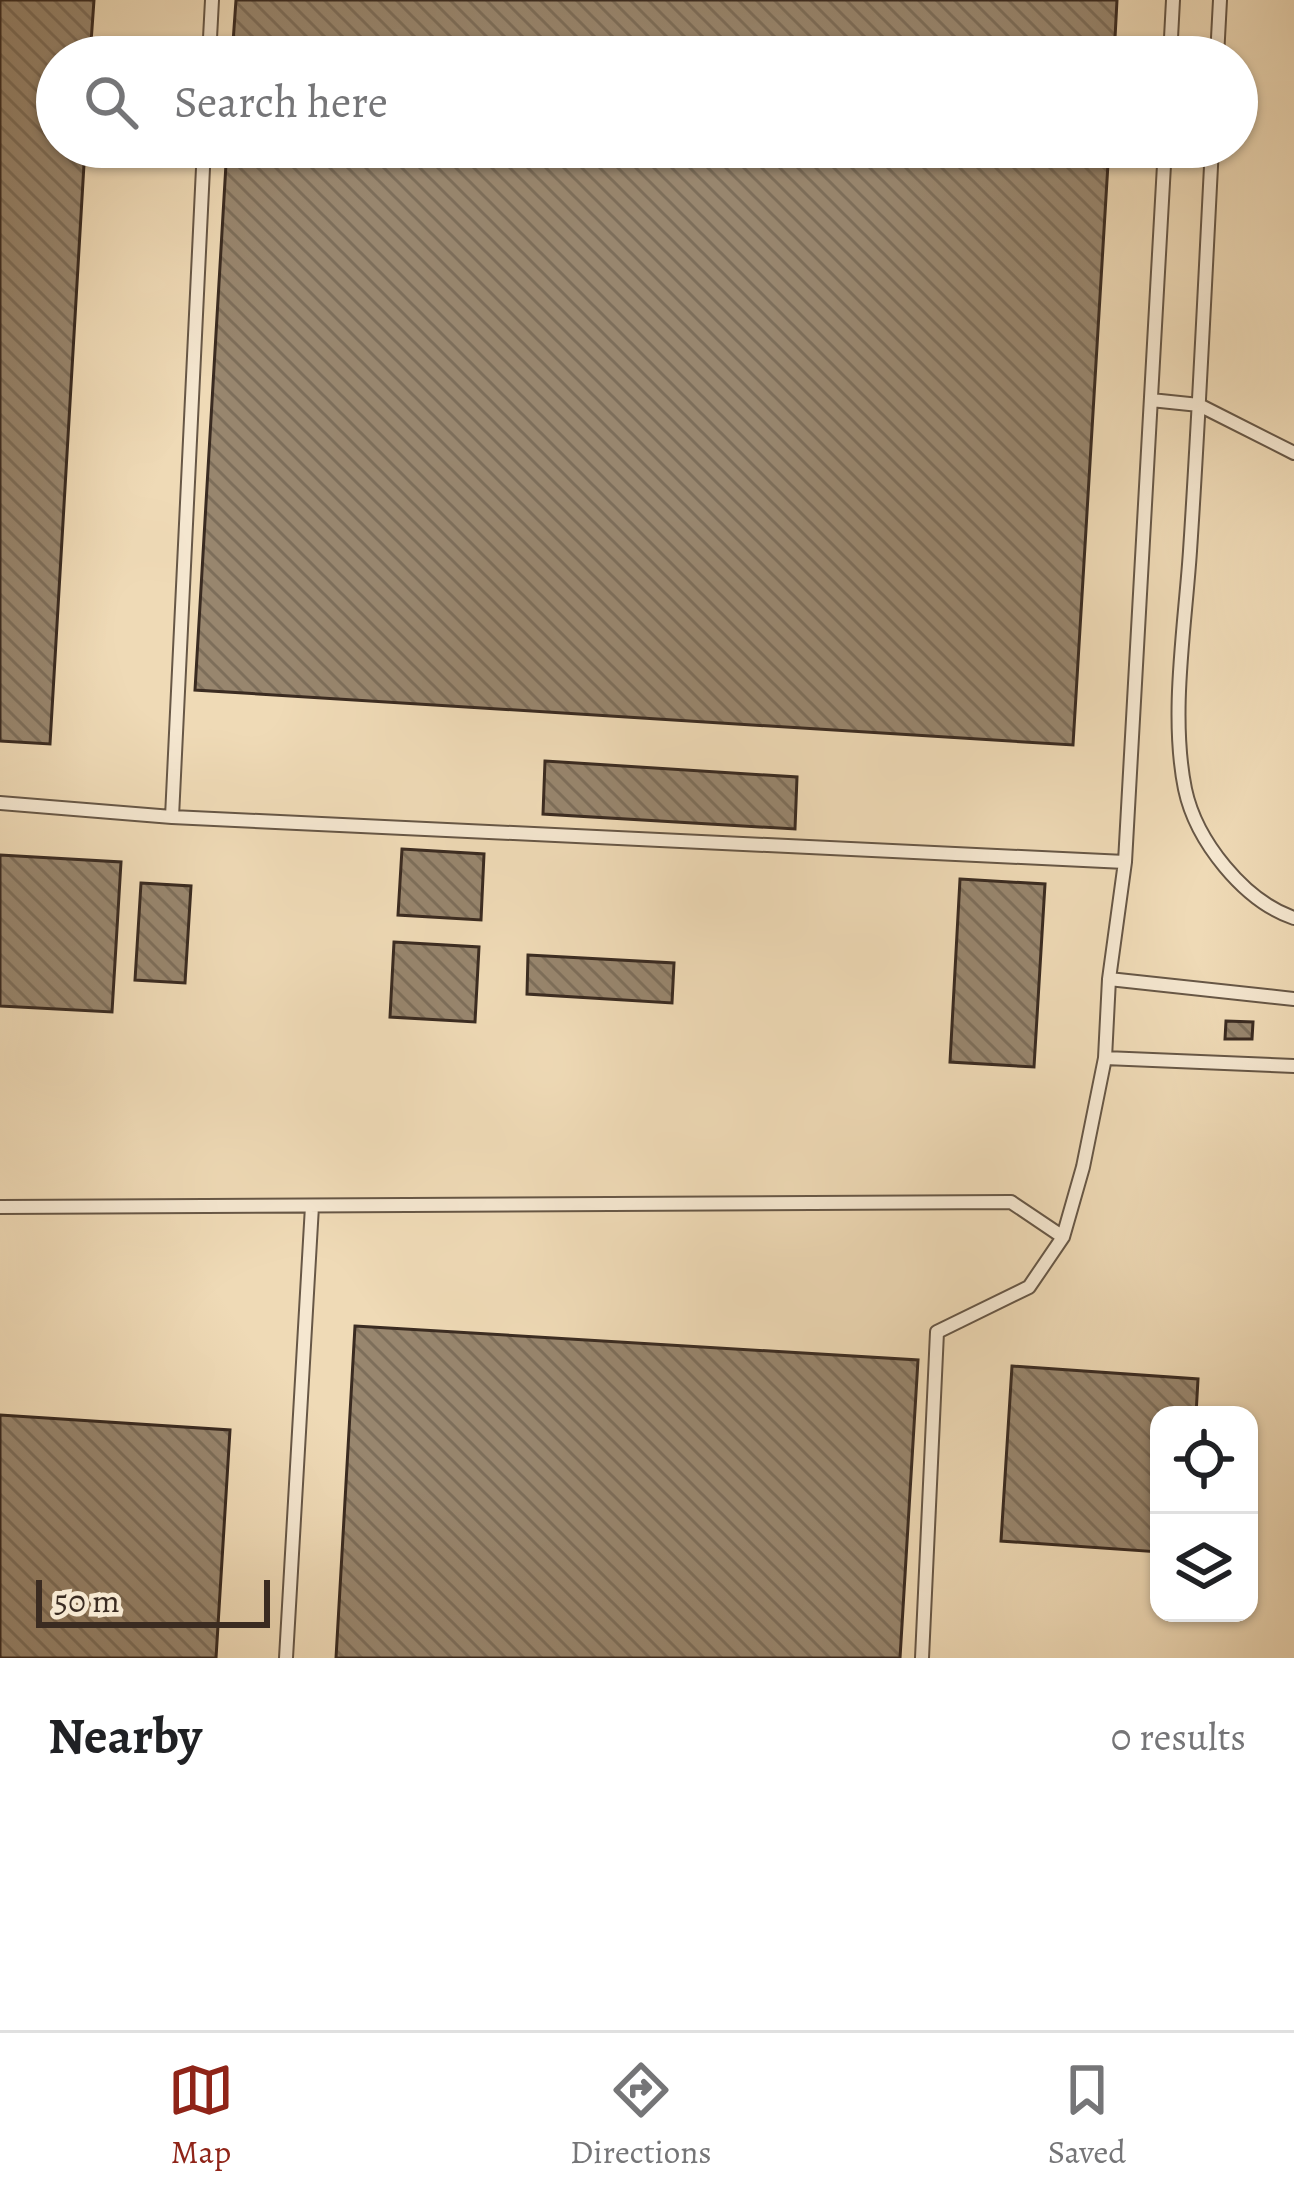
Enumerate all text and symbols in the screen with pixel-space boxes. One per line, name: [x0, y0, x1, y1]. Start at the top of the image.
search box: [36, 36, 1258, 168]
icon: search: [78, 69, 144, 135]
text: Search here: [174, 71, 388, 133]
map controls: [1150, 1406, 1258, 1622]
button: locate: [1150, 1406, 1258, 1514]
button: layers: [1150, 1514, 1258, 1622]
scale bar: [36, 1574, 270, 1627]
text: 50 m: [54, 1578, 120, 1623]
text: Nearby: [48, 1701, 202, 1771]
text: 0 results: [1111, 1710, 1246, 1763]
tab: Map: [168, 2057, 234, 2174]
tab: Directions: [570, 2057, 712, 2174]
tab: Saved: [1048, 2057, 1126, 2174]

